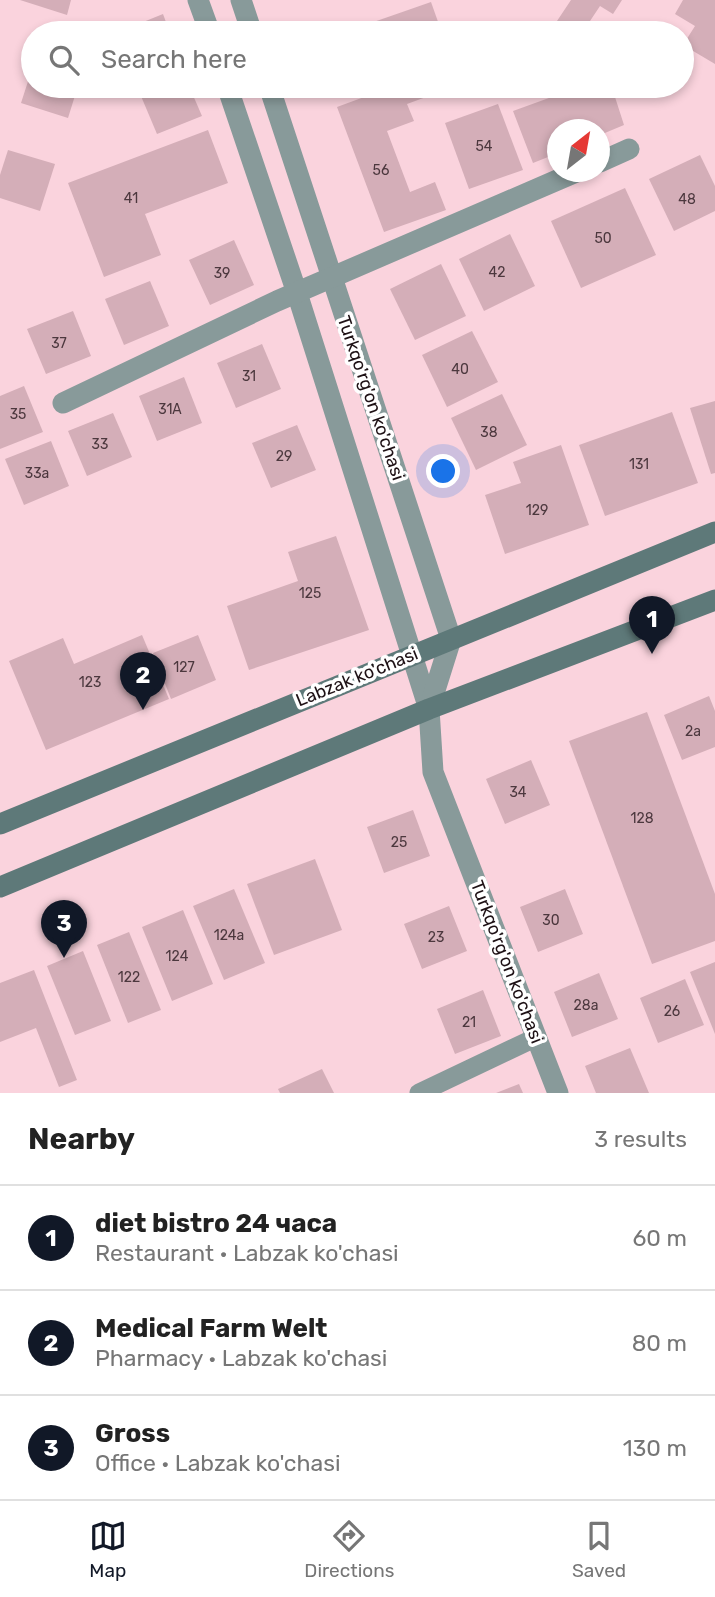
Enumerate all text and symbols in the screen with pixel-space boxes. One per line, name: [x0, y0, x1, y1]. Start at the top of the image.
search box: [21, 21, 694, 98]
icon: search: [45, 41, 83, 79]
text: Search here: [101, 44, 247, 75]
north arrow: [547, 119, 610, 182]
house number: 54: [475, 138, 493, 155]
house number: 56: [373, 162, 389, 179]
house number: 41: [124, 190, 138, 207]
house number: 48: [678, 191, 696, 208]
house number: 50: [594, 230, 612, 247]
house number: 42: [489, 264, 505, 281]
house number: 39: [214, 265, 230, 282]
street label: Turkqo'rg'on ko'chasi: [333, 313, 409, 483]
house number: 37: [51, 335, 67, 352]
house number: 40: [451, 361, 469, 378]
house number: 31: [242, 368, 256, 385]
house number: 31A: [158, 401, 182, 418]
house number: 35: [10, 406, 26, 423]
house number: 38: [480, 424, 498, 441]
house number: 33: [92, 436, 108, 453]
house number: 29: [276, 448, 292, 465]
your location: [426, 454, 460, 488]
house number: 131: [629, 456, 649, 473]
house number: 33a: [25, 465, 49, 482]
house number: 129: [526, 502, 548, 519]
house number: 125: [299, 585, 321, 602]
pin: 1: [629, 596, 675, 654]
street label: Labzak ko'chasi: [293, 643, 421, 711]
pin: 2: [120, 652, 166, 710]
house number: 127: [173, 659, 195, 676]
house number: 123: [79, 674, 101, 691]
house number: 2а: [685, 723, 701, 740]
house number: 34: [509, 784, 527, 801]
house number: 128: [630, 810, 654, 827]
house number: 25: [391, 834, 407, 851]
street label: Turkqo'rg'on ko'chasi: [466, 878, 548, 1046]
pin: 3: [41, 900, 87, 958]
house number: 30: [542, 912, 560, 929]
house number: 124a: [214, 927, 244, 944]
house number: 23: [428, 929, 444, 946]
house number: 124: [166, 948, 189, 965]
house number: 122: [118, 969, 140, 986]
house number: 28а: [574, 997, 598, 1014]
house number: 26: [664, 1003, 680, 1020]
house number: 21: [462, 1014, 476, 1031]
text: Nearby: [28, 1121, 135, 1157]
text: 3 results: [594, 1125, 687, 1153]
text: diet bistro 24 часа: [95, 1208, 337, 1239]
text: 1: [45, 1224, 57, 1252]
text: 60 m: [632, 1224, 687, 1252]
text: Restaurant · Labzak ko'chasi: [95, 1239, 399, 1267]
text: Medical Farm Welt: [95, 1313, 327, 1344]
text: 2: [44, 1329, 58, 1357]
text: 80 m: [632, 1329, 687, 1357]
text: Pharmacy · Labzak ko'chasi: [95, 1344, 387, 1372]
text: Gross: [95, 1418, 170, 1449]
text: 3: [43, 1434, 59, 1462]
text: 130 m: [623, 1434, 687, 1462]
text: Office · Labzak ko'chasi: [95, 1449, 340, 1477]
tab: Map: [89, 1517, 127, 1582]
tab: Directions: [304, 1517, 394, 1582]
tab: Saved: [572, 1517, 626, 1582]

